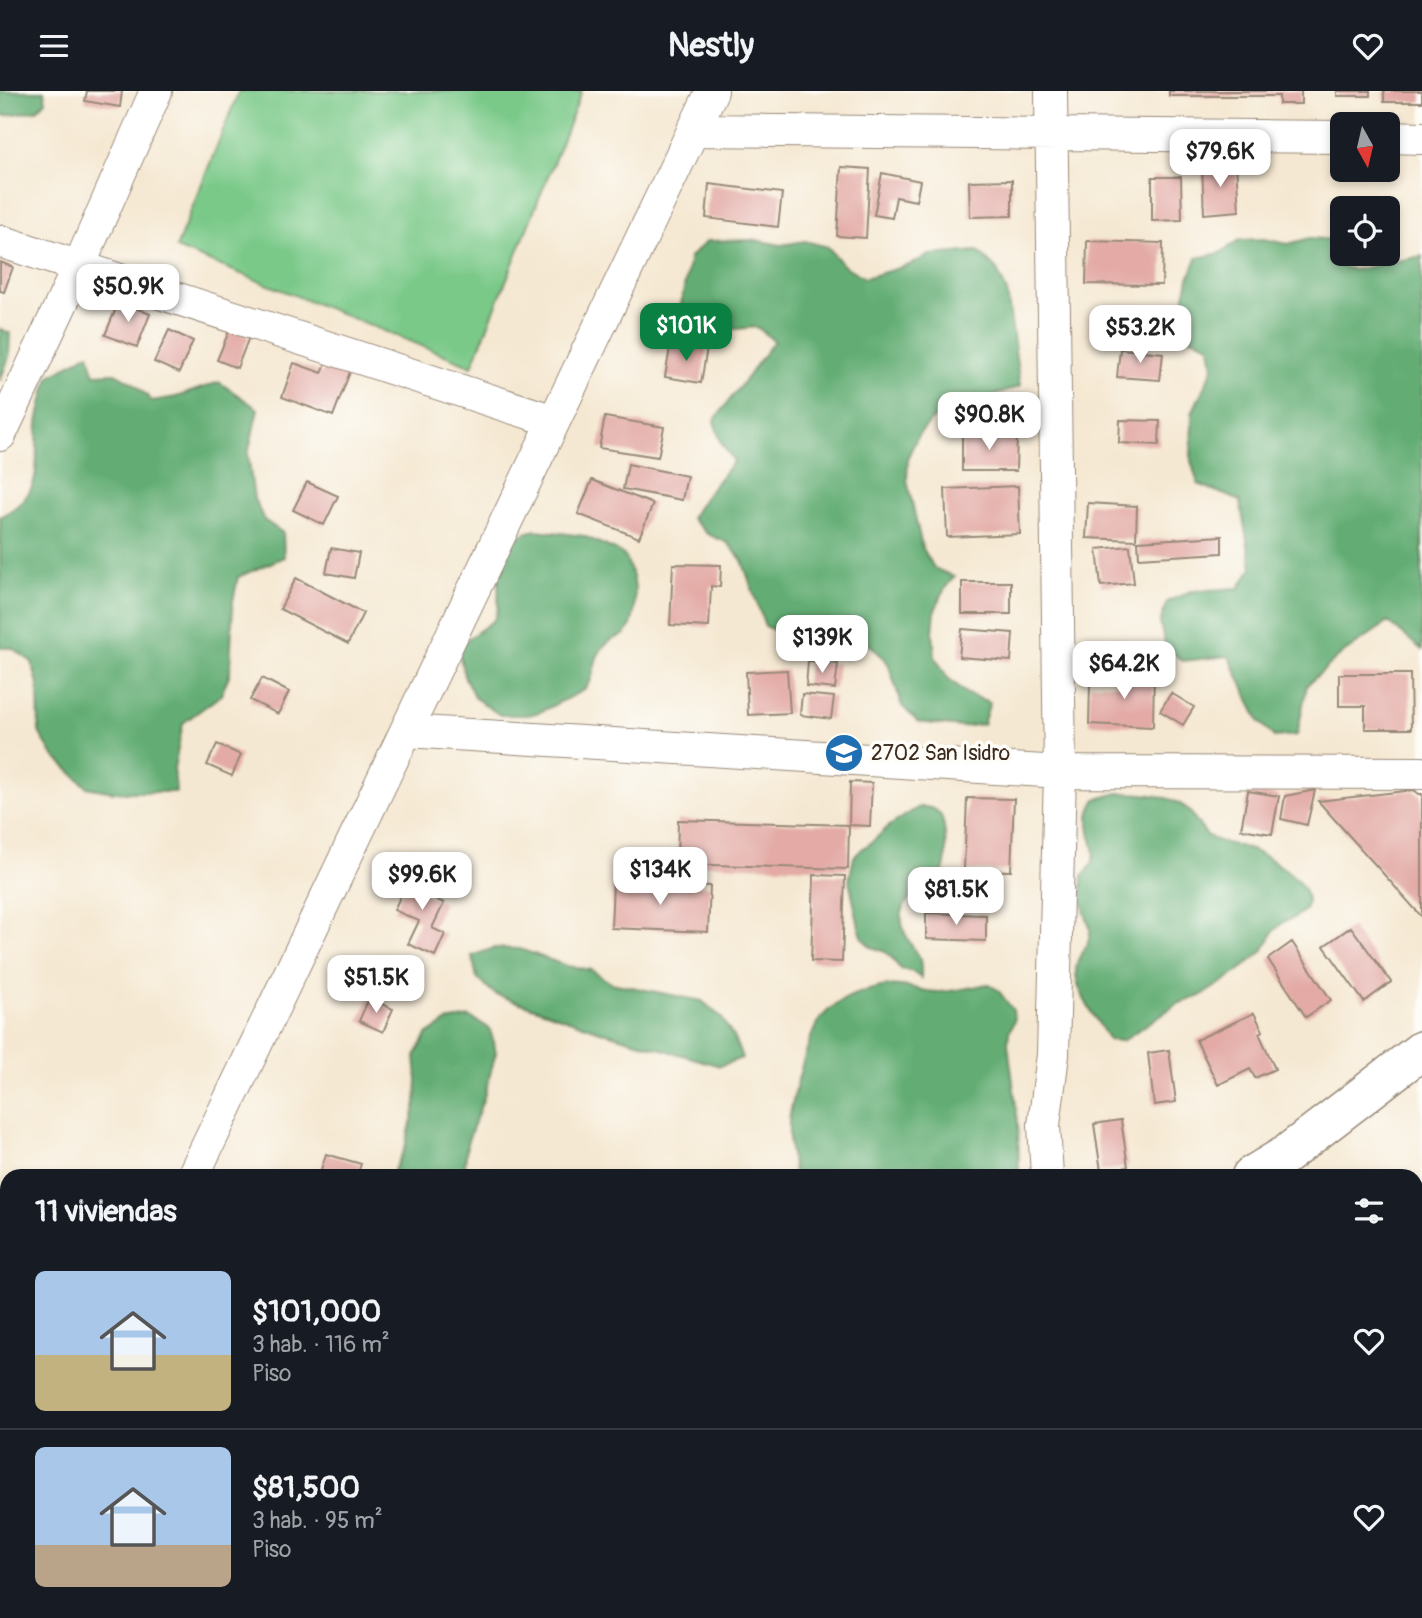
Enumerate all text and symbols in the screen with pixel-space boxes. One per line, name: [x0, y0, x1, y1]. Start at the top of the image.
text: Nestly: [668, 26, 754, 66]
icon: menu: [35, 27, 73, 65]
icon: heart: [1349, 27, 1387, 65]
north arrow: [1330, 112, 1400, 182]
map controls: [1330, 112, 1400, 266]
pin: $79.6K: [1163, 129, 1277, 189]
text: $79.6K: [1186, 137, 1254, 166]
button: locate: [1330, 196, 1400, 266]
pin: $50.9K: [71, 265, 185, 324]
text: $50.9K: [92, 272, 164, 301]
pin: $101K: [637, 303, 735, 363]
pin: $53.2K: [1083, 306, 1197, 365]
text: $101K: [656, 311, 716, 340]
text: $53.2K: [1105, 313, 1175, 342]
pin: $90.8K: [932, 393, 1046, 452]
text: $90.8K: [954, 400, 1024, 429]
pin: $139K: [773, 615, 871, 675]
text: $139K: [792, 623, 852, 652]
pin: $64.2K: [1067, 641, 1181, 701]
text: $64.2K: [1089, 649, 1159, 678]
school or university icon: 2702 San Isidro: [823, 732, 865, 774]
place label: 2702 San Isidro: [871, 740, 1010, 767]
pin: $134K: [611, 847, 709, 907]
pin: $99.6K: [365, 853, 479, 912]
text: $134K: [629, 855, 691, 884]
text: $99.6K: [388, 860, 456, 889]
pin: $81.5K: [899, 867, 1013, 927]
text: $81.5K: [924, 875, 988, 904]
pin: $51.5K: [319, 955, 433, 1015]
text: $51.5K: [343, 963, 409, 992]
icon: filters: [1350, 1192, 1388, 1230]
text: 11 viviendas: [35, 1193, 177, 1230]
text: $101,000: [252, 1293, 381, 1330]
icon: home: [91, 1299, 175, 1383]
icon: heart: [1350, 1322, 1388, 1360]
text: 3 hab. · 116 m²: [252, 1330, 390, 1359]
text: Piso: [252, 1359, 291, 1388]
text: $81,500: [252, 1469, 360, 1506]
icon: home: [91, 1475, 175, 1559]
icon: heart: [1350, 1498, 1388, 1536]
text: 3 hab. · 95 m²: [252, 1506, 383, 1535]
text: Piso: [252, 1535, 291, 1564]

